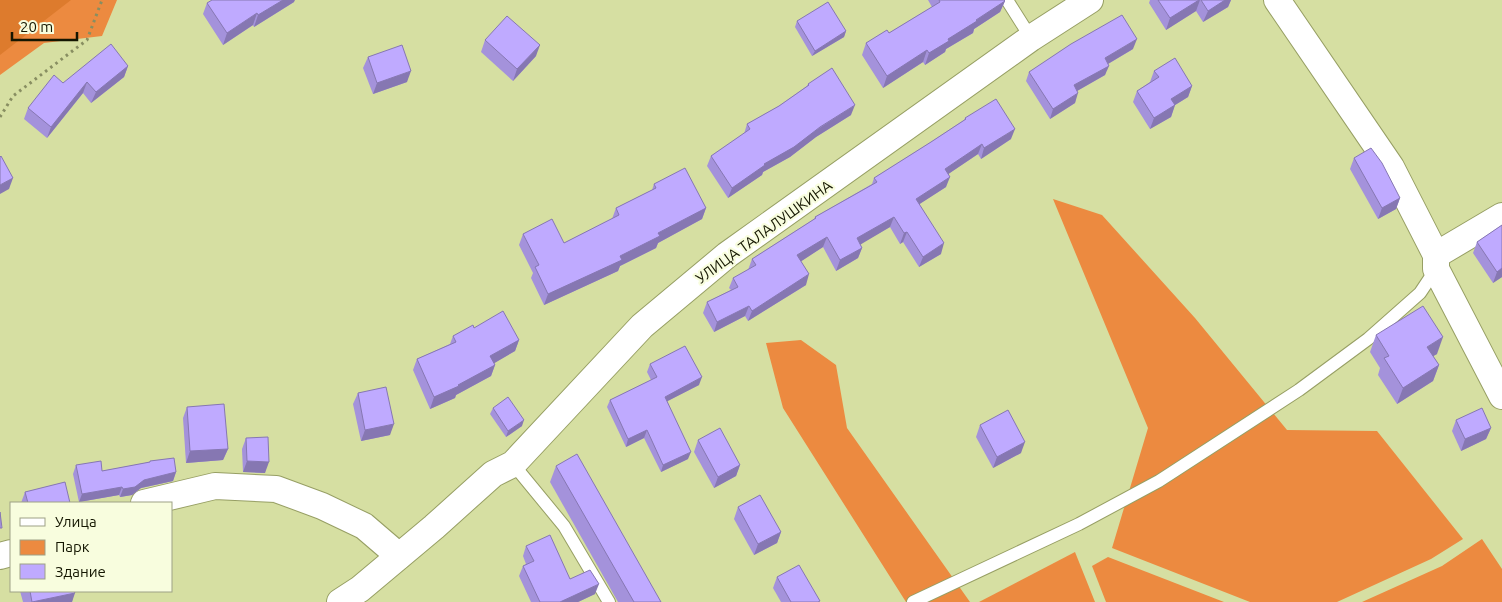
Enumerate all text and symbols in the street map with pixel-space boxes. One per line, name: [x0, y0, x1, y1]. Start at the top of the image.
scale bar: [12, 10, 78, 42]
text: 20 m: [20, 18, 53, 35]
street label: УЛИЦА ТАЛАЛУШКИНА: [692, 176, 835, 287]
legend: [10, 502, 172, 592]
text: Улица: [55, 513, 97, 530]
text: Парк: [55, 538, 90, 555]
text: Здание: [55, 563, 106, 580]

